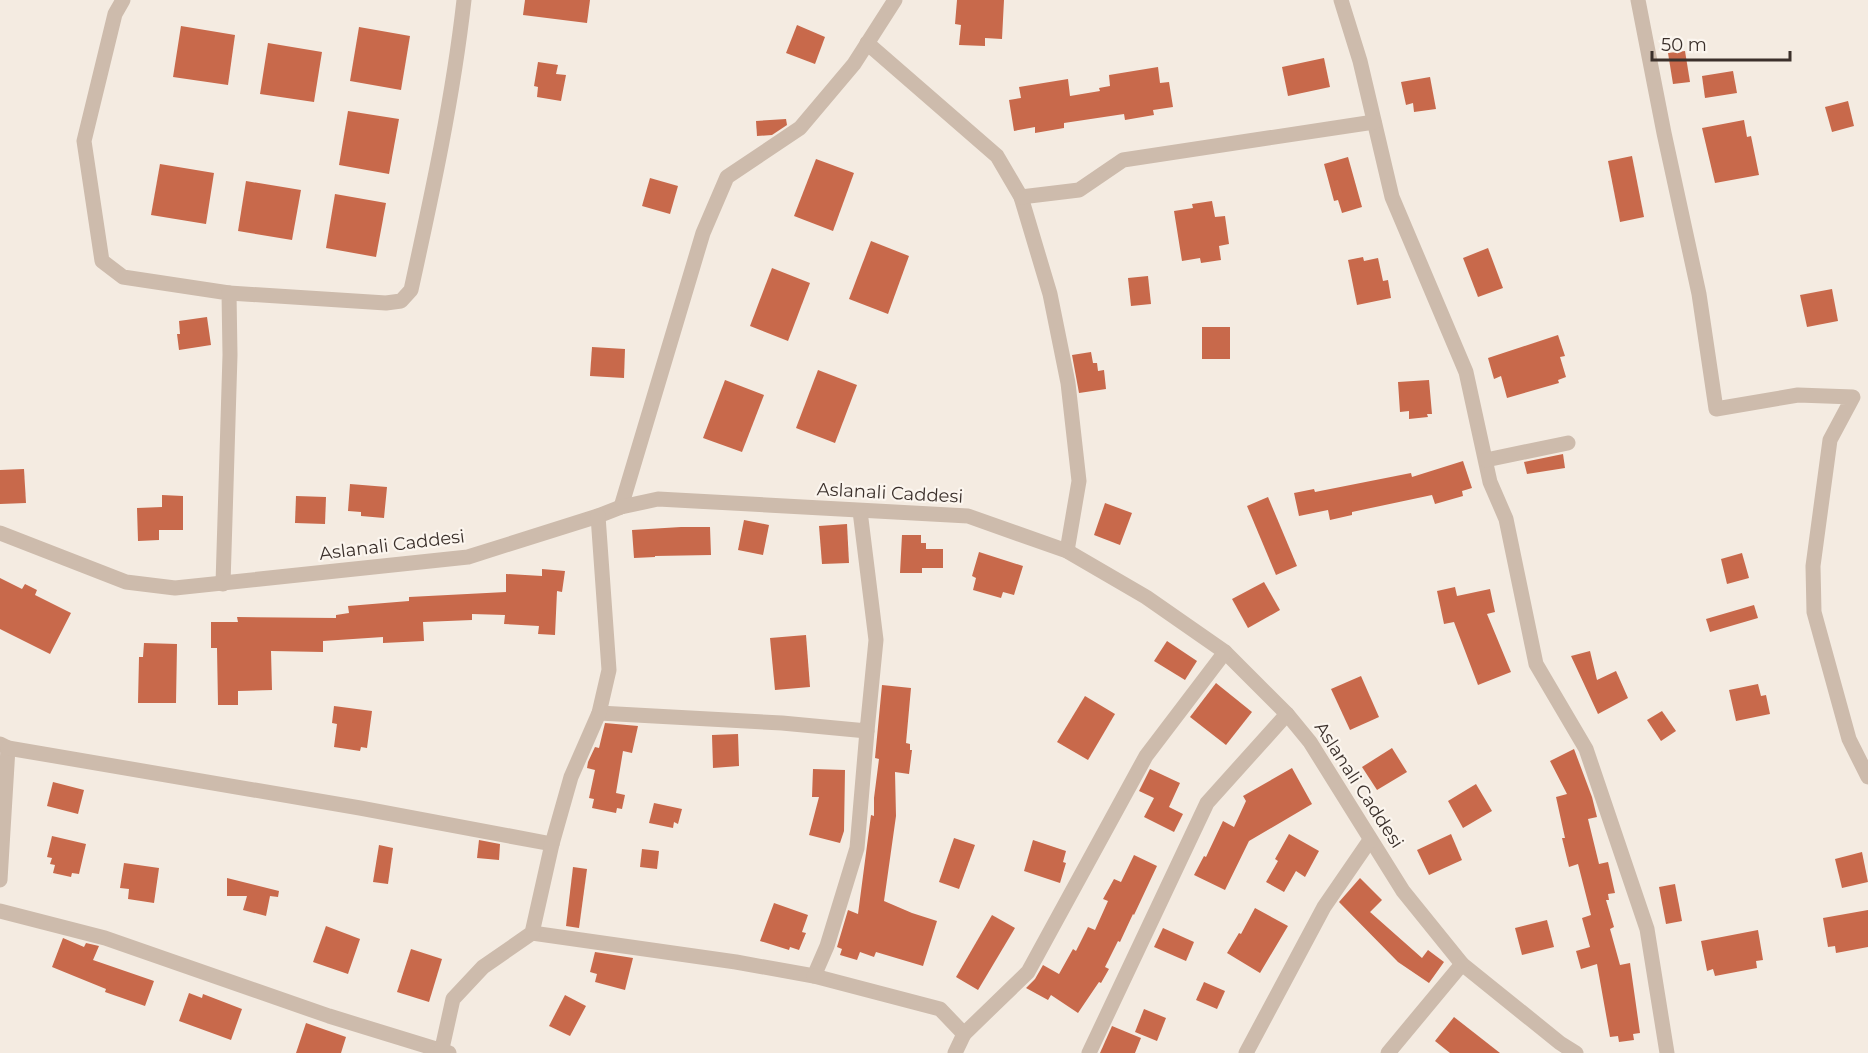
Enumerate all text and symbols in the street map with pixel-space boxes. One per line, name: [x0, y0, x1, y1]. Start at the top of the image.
scale bar: [1652, 24, 1790, 62]
text: 50 m: [1661, 34, 1707, 56]
street label: Aslanali Caddesi: [816, 478, 964, 508]
street label: Aslanali Caddesi: [318, 525, 466, 565]
street label: Aslanali Caddesi: [1310, 718, 1408, 852]

